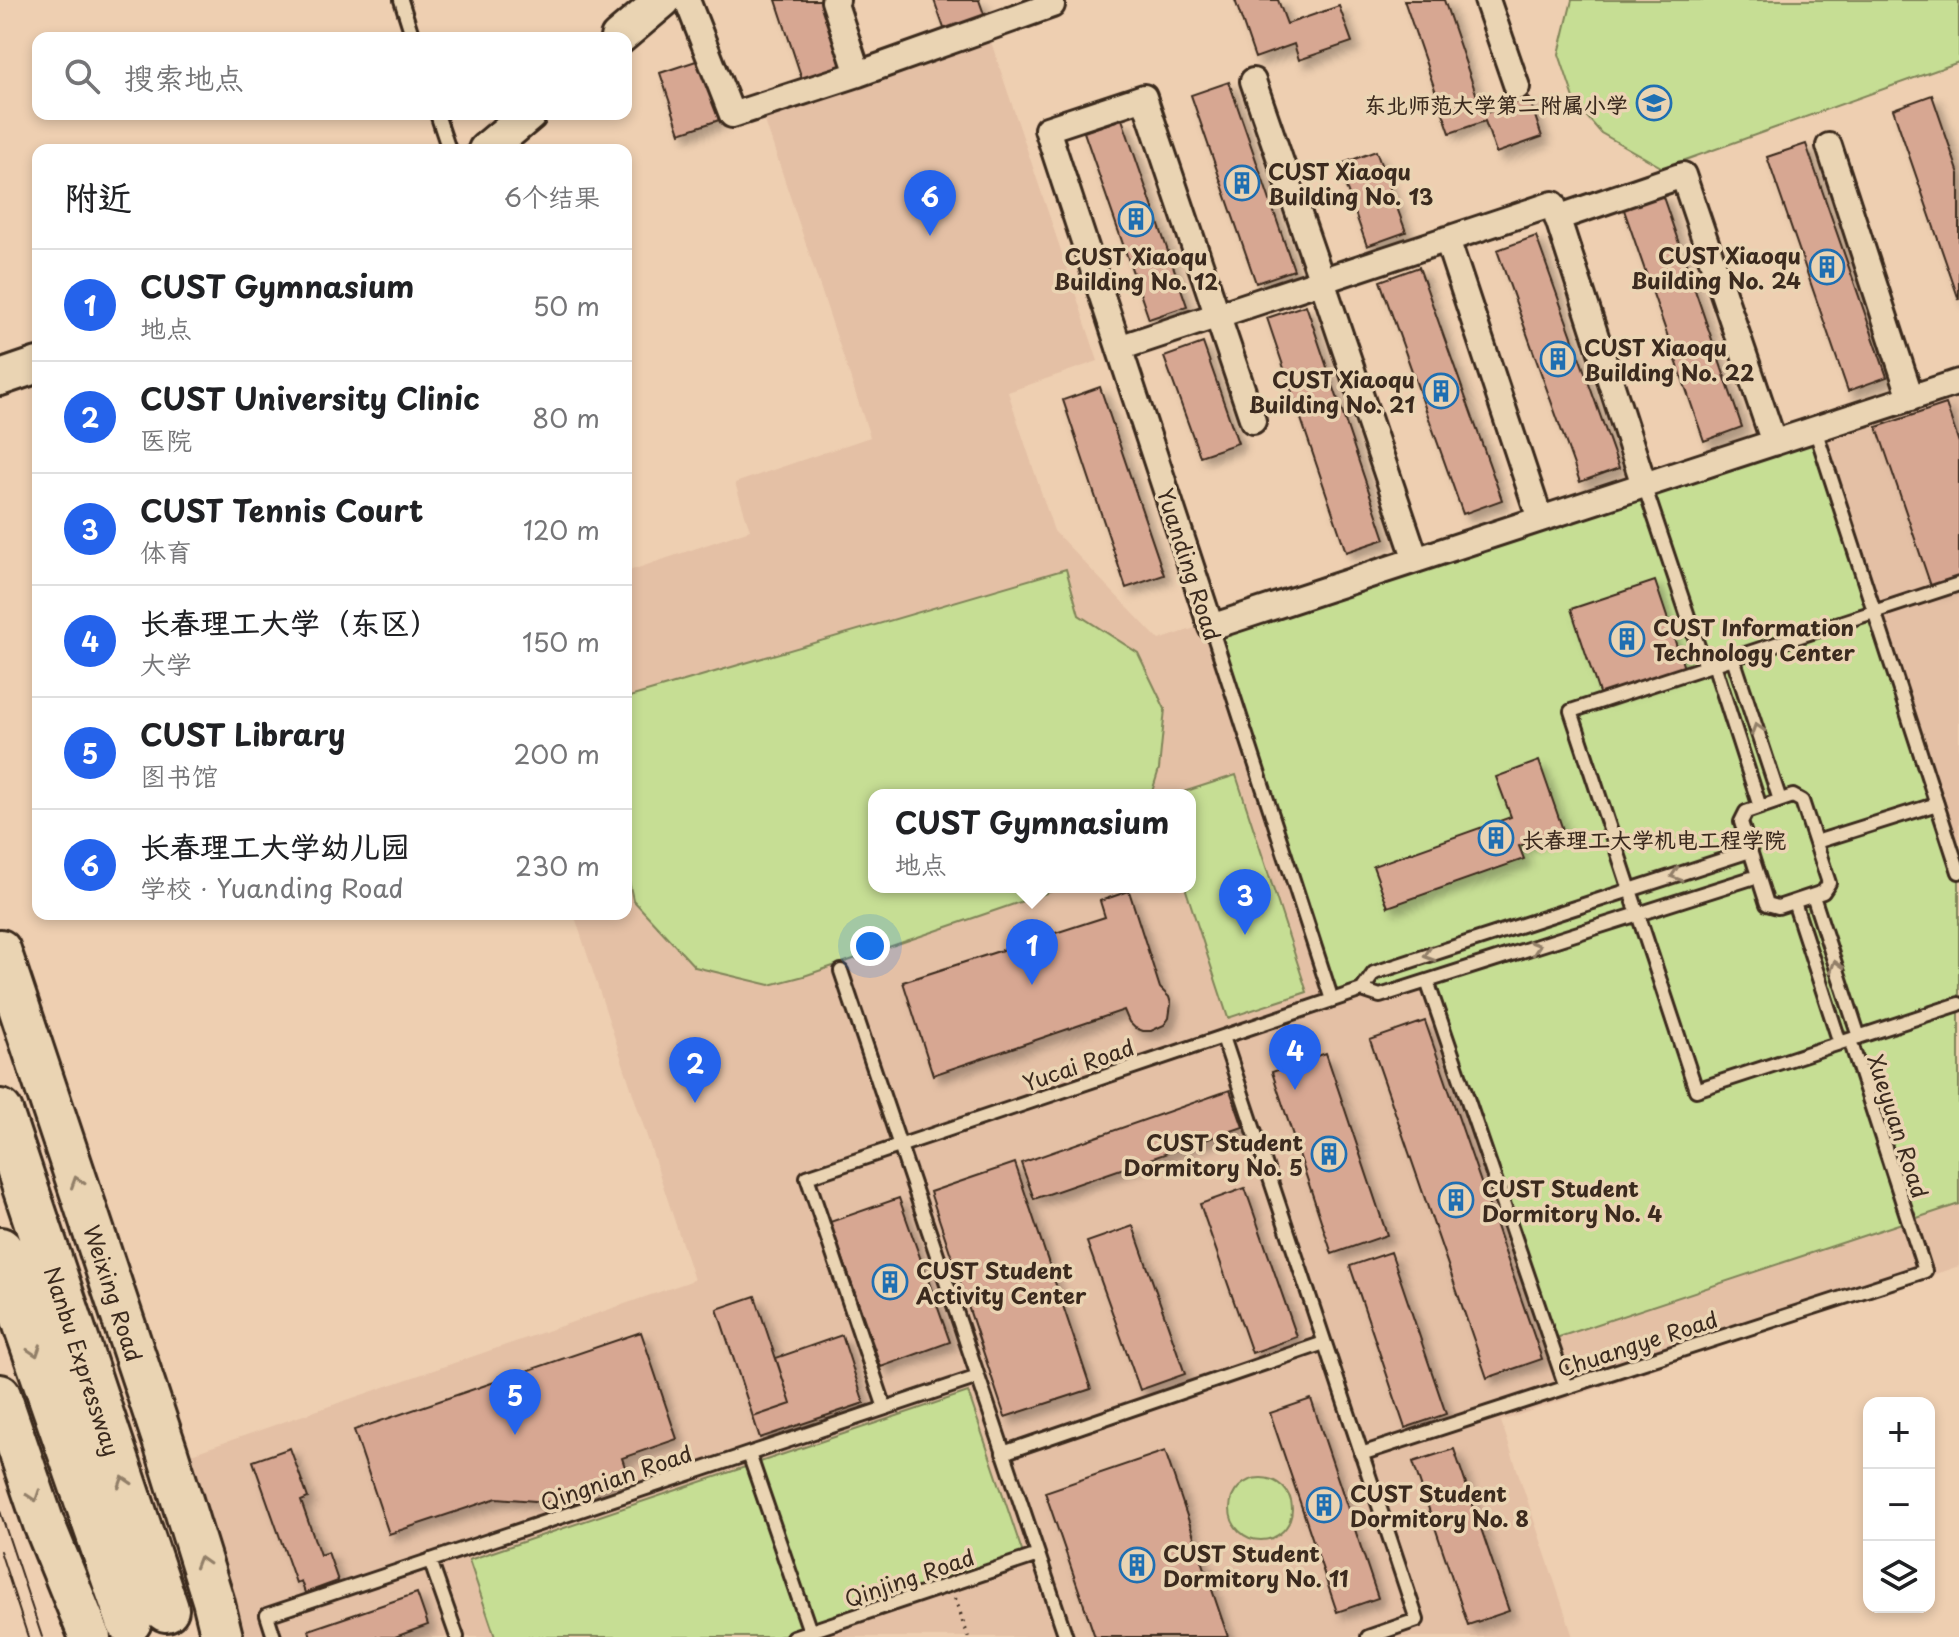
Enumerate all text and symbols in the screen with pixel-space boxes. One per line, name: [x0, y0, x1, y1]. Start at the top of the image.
search box: [32, 32, 632, 120]
icon: search: [60, 54, 104, 98]
text: 搜索地点: [124, 54, 244, 99]
school or university icon: 东北师范大学第二附属小学: [1635, 84, 1673, 122]
place label: 东北师范大学第二附属小学: [1364, 87, 1628, 120]
place label: CUST Xiaoqu Building No. 13: [1268, 154, 1433, 212]
building icon: CUST Xiaoqu Building No. 13: [1223, 164, 1261, 202]
text: 附近: [64, 170, 132, 222]
pin: 6: [904, 170, 956, 236]
text: 6个结果: [504, 177, 600, 216]
building icon: CUST Xiaoqu Building No. 12: [1117, 200, 1155, 238]
place label: CUST Xiaoqu Building No. 24: [1631, 238, 1801, 296]
place label: CUST Xiaoqu Building No. 12: [1054, 239, 1218, 297]
building icon: CUST Xiaoqu Building No. 24: [1808, 248, 1846, 286]
text: CUST Gymnasium: [140, 263, 414, 308]
text: 1: [84, 286, 96, 325]
text: 50 m: [533, 286, 600, 325]
text: 地点: [140, 308, 192, 347]
place label: CUST Xiaoqu Building No. 22: [1584, 330, 1754, 388]
building icon: CUST Xiaoqu Building No. 22: [1539, 340, 1577, 378]
place label: CUST Xiaoqu Building No. 21: [1249, 362, 1415, 420]
building icon: CUST Xiaoqu Building No. 21: [1422, 372, 1460, 410]
text: CUST University Clinic: [140, 375, 480, 420]
text: 2: [81, 398, 99, 437]
text: 80 m: [532, 398, 600, 437]
text: 医院: [140, 420, 192, 459]
street label: Yuanding Road: [1150, 483, 1230, 645]
text: CUST Tennis Court: [140, 487, 423, 532]
text: 3: [81, 510, 99, 549]
text: 120 m: [523, 510, 600, 549]
text: 体育: [140, 532, 192, 571]
text: 长春理工大学（东区）: [140, 599, 440, 644]
place label: CUST Information Technology Center: [1653, 610, 1855, 668]
building icon: CUST Information Technology Center: [1608, 620, 1646, 658]
text: 4: [81, 622, 99, 661]
text: 150 m: [522, 622, 600, 661]
text: 大学: [140, 644, 192, 683]
text: CUST Library: [140, 711, 345, 756]
one-way arrow: [1750, 723, 1766, 737]
text: 5: [82, 734, 98, 773]
text: 200 m: [513, 734, 600, 773]
text: 图书馆: [140, 756, 218, 795]
popup: [868, 789, 1196, 893]
text: CUST Gymnasium: [895, 799, 1169, 844]
building icon: 长春理工大学机电工程学院: [1477, 819, 1515, 857]
place label: 长春理工大学机电工程学院: [1522, 822, 1786, 855]
text: 长春理工大学幼儿园: [140, 823, 410, 868]
text: 地点: [895, 844, 947, 883]
text: 6: [81, 846, 99, 885]
text: 230 m: [515, 846, 600, 885]
one-way arrow: [1670, 866, 1683, 882]
text: 学校 · Yuanding Road: [140, 868, 404, 907]
pin: 3: [1219, 869, 1271, 935]
pin: 1: [1006, 919, 1058, 985]
your location: [850, 926, 890, 966]
one-way arrow: [1528, 940, 1541, 956]
one-way arrow: [1422, 946, 1436, 962]
one-way arrow: [1830, 960, 1846, 974]
pin: 4: [1269, 1024, 1321, 1090]
street label: Yucai Road: [1018, 1029, 1138, 1099]
pin: 2: [669, 1037, 721, 1103]
street label: Xueyuan Road: [1860, 1050, 1938, 1202]
place label: CUST Student Dormitory No. 5: [1124, 1125, 1303, 1183]
building icon: CUST Student Dormitory No. 5: [1310, 1135, 1348, 1173]
place label: CUST Student Dormitory No. 4: [1482, 1171, 1662, 1229]
one-way arrow: [70, 1175, 86, 1189]
building icon: CUST Student Dormitory No. 4: [1437, 1181, 1475, 1219]
street label: Weixing Road: [76, 1220, 152, 1366]
place label: CUST Student Activity Center: [915, 1253, 1087, 1311]
street label: Nanbu Expressway: [37, 1262, 129, 1460]
building icon: CUST Student Activity Center: [871, 1263, 909, 1301]
street label: Chuangye Road: [1552, 1301, 1722, 1385]
one-way arrow: [25, 1343, 41, 1357]
pin: 5: [489, 1369, 541, 1435]
map controls: [1863, 1397, 1935, 1613]
button: +: [1863, 1397, 1935, 1469]
street label: Qingnian Road: [536, 1436, 696, 1518]
button: −: [1863, 1469, 1935, 1541]
one-way arrow: [117, 1476, 133, 1490]
place label: CUST Student Dormitory No. 8: [1350, 1476, 1529, 1534]
building icon: CUST Student Dormitory No. 8: [1305, 1486, 1343, 1524]
one-way arrow: [25, 1488, 41, 1502]
place label: CUST Student Dormitory No. 11: [1163, 1536, 1349, 1594]
street label: Qinjing Road: [840, 1539, 978, 1615]
button: layers: [1863, 1541, 1935, 1613]
building icon: CUST Student Dormitory No. 11: [1118, 1546, 1156, 1584]
one-way arrow: [194, 1556, 210, 1569]

